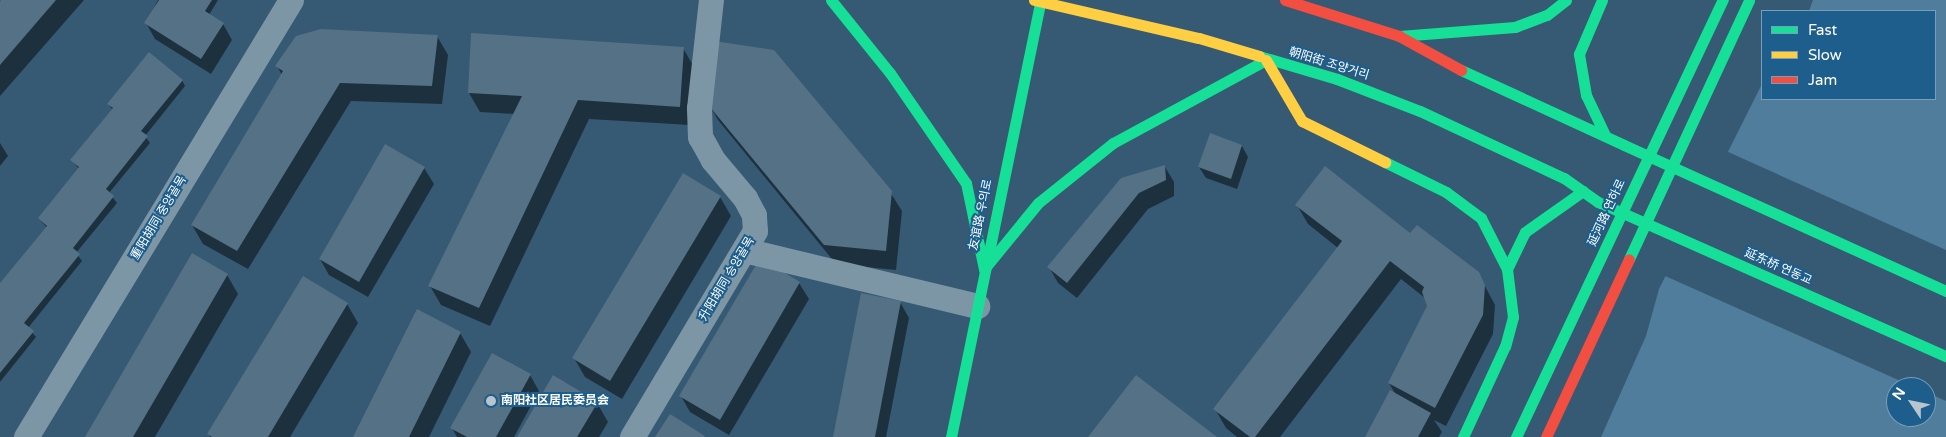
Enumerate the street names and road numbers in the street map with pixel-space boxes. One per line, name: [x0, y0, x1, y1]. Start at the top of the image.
street label: 朝阳街 조양거리: [1287, 45, 1371, 83]
street label: 重阳胡同 중양골목: [128, 173, 190, 263]
street label: 延河路 연하로: [1585, 177, 1629, 249]
street label: 友谊路 우의로: [966, 178, 996, 252]
street label: 升阳胡同 승양골목: [696, 234, 758, 324]
street label: 延东桥 연동교: [1742, 246, 1814, 288]

